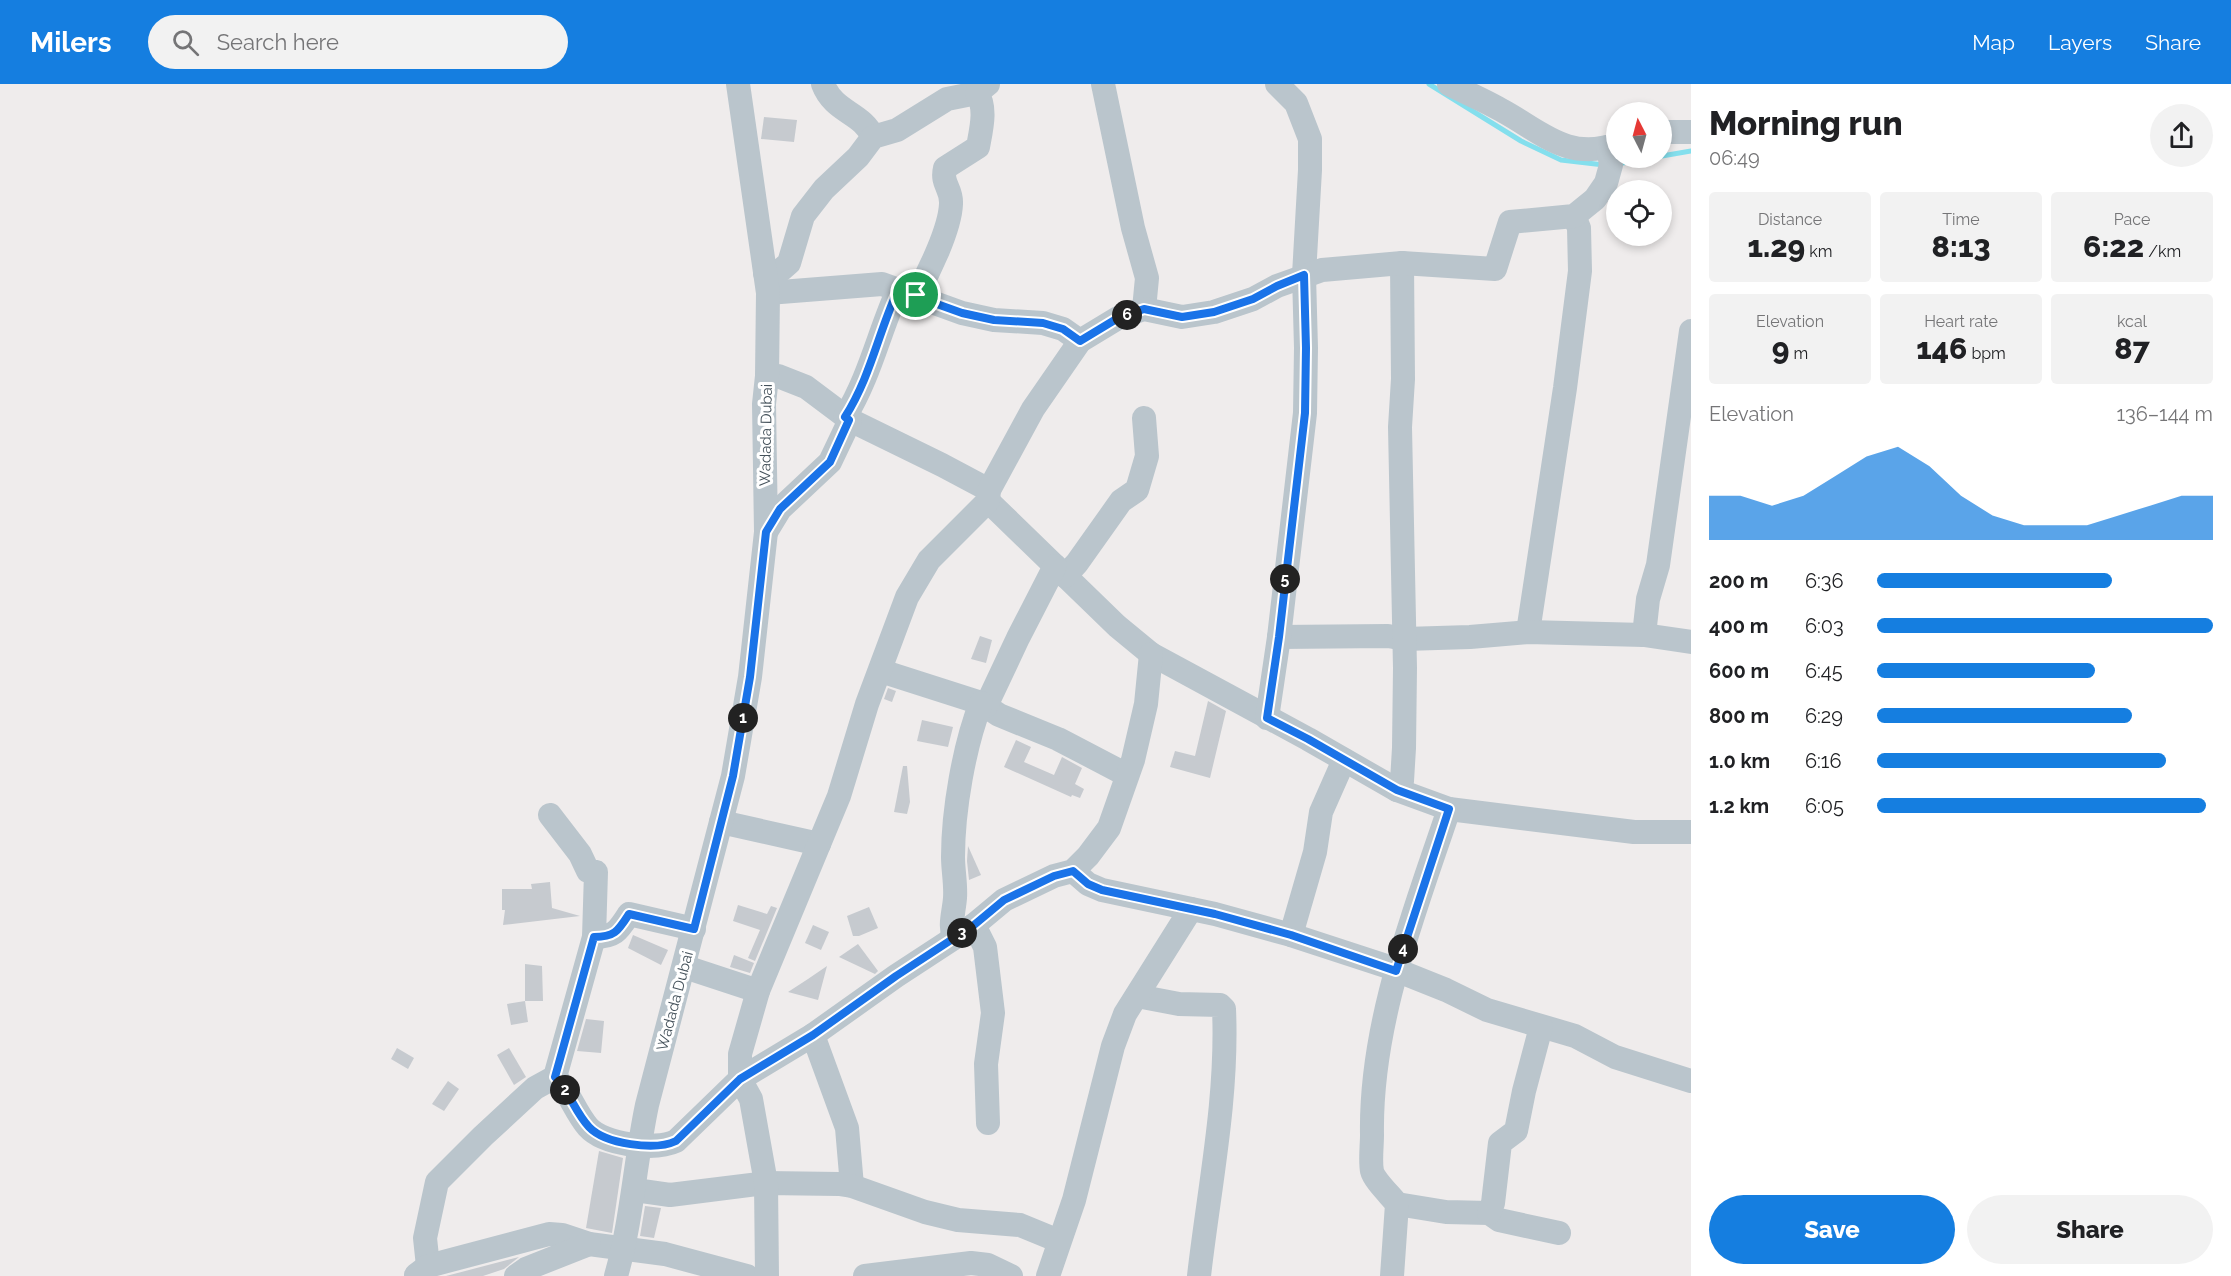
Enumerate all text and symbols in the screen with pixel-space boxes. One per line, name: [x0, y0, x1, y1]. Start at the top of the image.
search box: [148, 15, 568, 69]
text: Milers: [30, 26, 112, 59]
icon: search: [169, 26, 202, 59]
text: Search here: [217, 29, 339, 55]
text: Map: [1972, 30, 2015, 55]
text: Layers: [2048, 30, 2112, 55]
text: Share: [2145, 30, 2201, 55]
north arrow: [1606, 102, 1672, 168]
map controls: [1606, 102, 1672, 246]
text: Morning run: [1709, 104, 1903, 143]
button: share: [2150, 104, 2213, 167]
text: 06:49: [1709, 146, 1760, 170]
button: locate: [1606, 180, 1672, 246]
text: Distance: [1758, 210, 1822, 229]
text: Time: [1942, 210, 1980, 229]
text: Pace: [2114, 210, 2150, 229]
text: 1.29: [1747, 229, 1805, 264]
text: 8:13: [1931, 229, 1991, 264]
text: 6:22: [2083, 229, 2144, 264]
text: km: [1805, 242, 1833, 261]
text: /km: [2144, 242, 2181, 261]
pin: [890, 269, 941, 320]
icon: arrive: [899, 278, 932, 311]
pin: 6: [1112, 300, 1142, 330]
text: 6: [1122, 305, 1132, 324]
text: Elevation: [1756, 312, 1824, 331]
text: Heart rate: [1924, 312, 1998, 331]
text: kcal: [2117, 312, 2147, 331]
text: 9: [1772, 331, 1789, 366]
text: 146: [1916, 331, 1967, 366]
text: 87: [2114, 331, 2150, 366]
text: m: [1789, 344, 1808, 363]
text: bpm: [1967, 344, 2006, 363]
street label: Wadada Dubai: [756, 384, 776, 486]
text: Elevation: [1709, 402, 1794, 426]
text: 136–144 m: [2117, 402, 2213, 426]
pin: 5: [1270, 564, 1300, 594]
text: 5: [1281, 569, 1289, 588]
text: 200 m: [1709, 569, 1768, 593]
text: 6:36: [1805, 569, 1844, 593]
text: 400 m: [1709, 614, 1768, 638]
text: 6:03: [1805, 614, 1844, 638]
text: 600 m: [1709, 659, 1769, 683]
text: 6:45: [1805, 659, 1843, 683]
pin: 1: [728, 703, 758, 733]
text: 800 m: [1709, 704, 1769, 728]
text: 6:29: [1805, 704, 1843, 728]
text: 1: [739, 708, 747, 727]
text: 1.0 km: [1709, 749, 1770, 773]
text: 6:16: [1805, 749, 1841, 773]
text: 1.2 km: [1709, 794, 1769, 818]
text: 6:05: [1805, 794, 1844, 818]
pin: 3: [947, 918, 977, 948]
text: 3: [958, 923, 966, 942]
pin: 4: [1388, 934, 1418, 964]
text: 4: [1398, 939, 1408, 958]
street label: Wadada Dubai: [653, 949, 697, 1053]
pin: 2: [550, 1075, 580, 1105]
text: 2: [560, 1080, 570, 1099]
button: Save: [1709, 1195, 1955, 1264]
button: Share: [1967, 1195, 2213, 1264]

